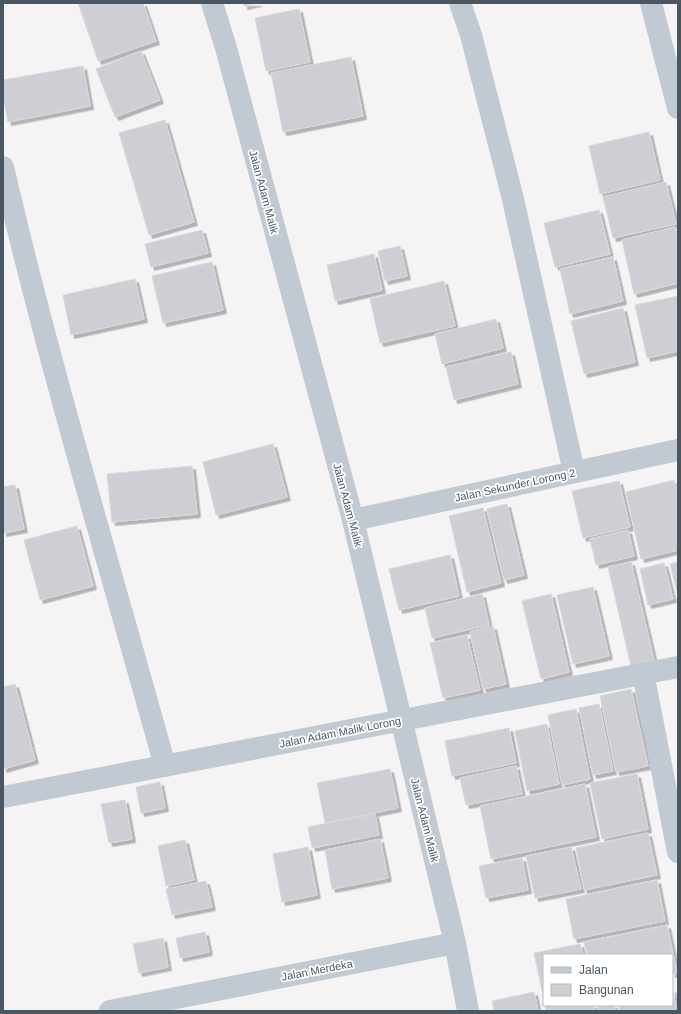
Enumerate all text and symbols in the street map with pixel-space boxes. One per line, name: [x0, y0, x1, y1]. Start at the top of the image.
street label: Jalan Adam Malik: [247, 149, 281, 236]
street label: Jalan Adam Malik: [331, 462, 365, 549]
street label: Jalan Sekunder Lorong 2: [454, 466, 576, 504]
street label: Jalan Adam Malik Lorong: [278, 714, 402, 750]
street label: Jalan Adam Malik: [409, 777, 441, 864]
legend: [543, 954, 673, 1006]
street label: Jalan Merdeka: [280, 957, 354, 983]
text: Jalan: [579, 963, 608, 977]
text: Bangunan: [579, 983, 634, 997]

